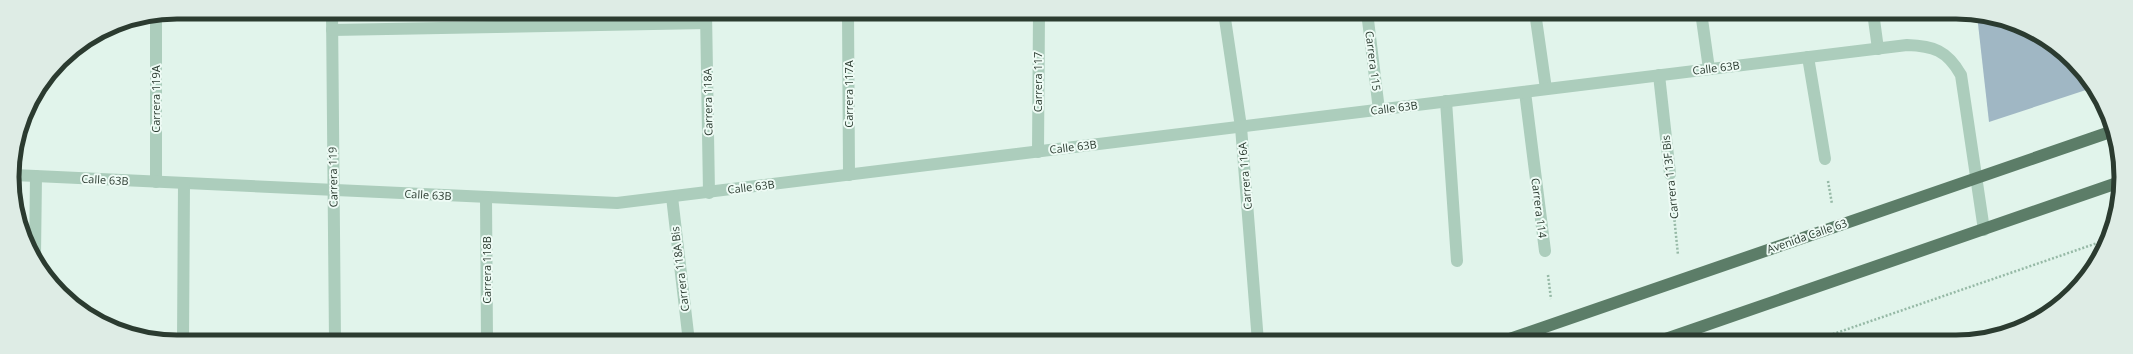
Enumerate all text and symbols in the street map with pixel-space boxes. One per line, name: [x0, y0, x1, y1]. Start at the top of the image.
street label: Carrera 115: [1362, 30, 1385, 92]
street label: Carrera 117: [1030, 52, 1045, 112]
street label: Calle 63B: [1692, 57, 1740, 78]
street label: Carrera 117A: [841, 60, 856, 128]
street label: Carrera 119A: [148, 65, 163, 133]
street label: Carrera 118A: [699, 68, 716, 136]
street label: Calle 63B: [1370, 97, 1418, 118]
street label: Carrera 113F Bis: [1658, 134, 1681, 220]
street label: Calle 63B: [1049, 136, 1097, 157]
street label: Carrera 116A: [1234, 142, 1255, 210]
street label: Carrera 119: [324, 147, 341, 207]
street label: Calle 63B: [81, 171, 129, 188]
street label: Calle 63B: [727, 176, 775, 197]
street label: Carrera 114: [1528, 177, 1551, 240]
street label: Calle 63B: [404, 186, 452, 203]
street label: Avenida Calle 63: [1765, 215, 1849, 256]
street label: Carrera 118A Bis: [667, 226, 692, 312]
street label: Carrera 118B: [479, 236, 494, 304]

